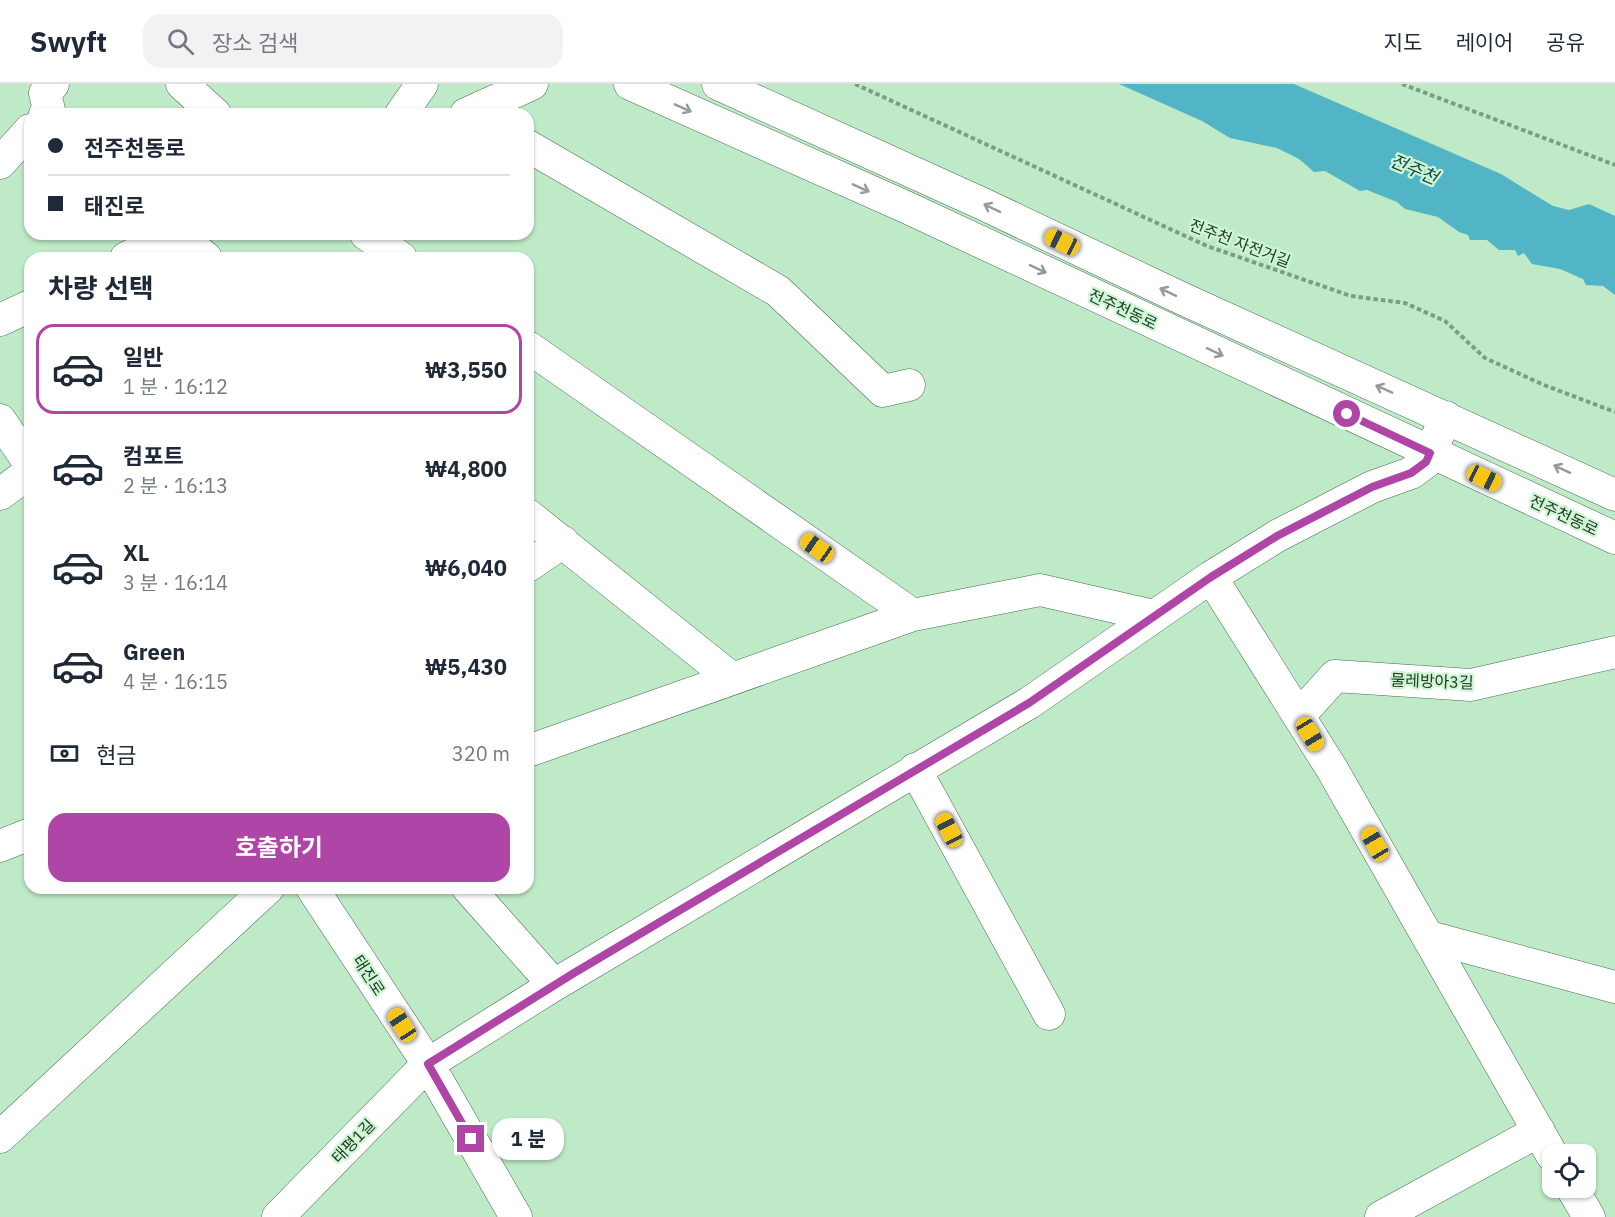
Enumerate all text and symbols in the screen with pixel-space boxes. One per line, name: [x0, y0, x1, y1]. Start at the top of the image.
search box: [143, 14, 563, 68]
text: Swyft: [30, 23, 107, 60]
icon: search: [164, 25, 197, 58]
text: 장소 검색: [212, 28, 298, 57]
text: 지도: [1384, 28, 1422, 56]
text: 레이어: [1455, 28, 1513, 56]
text: 공유: [1546, 28, 1585, 56]
one-way arrow: [674, 103, 692, 114]
text: 전주천동로: [84, 133, 185, 162]
water label: 전주천: [1387, 149, 1444, 190]
one-way arrow: [852, 182, 870, 194]
text: 태진로: [84, 191, 145, 220]
one-way arrow: [984, 202, 1002, 214]
street label: 전주천 자전거길: [1187, 215, 1293, 271]
car: [1042, 226, 1082, 258]
one-way arrow: [1029, 264, 1047, 276]
text: 차량 선택: [48, 270, 154, 305]
street label: 전주천동로: [1085, 284, 1161, 334]
one-way arrow: [1160, 286, 1178, 298]
icon: car: [51, 342, 105, 396]
text: 일반: [123, 342, 163, 371]
one-way arrow: [1205, 347, 1223, 359]
text: ₩3,550: [425, 355, 507, 384]
text: 1 분 · 16:12: [123, 373, 228, 400]
one-way arrow: [1376, 383, 1394, 394]
route start: [1333, 400, 1360, 427]
icon: car: [51, 441, 105, 495]
text: 컴포트: [123, 441, 184, 470]
text: ₩4,800: [425, 454, 507, 483]
car: [1464, 462, 1504, 494]
one-way arrow: [1554, 463, 1572, 475]
text: 2 분 · 16:13: [123, 472, 228, 499]
street label: 전주천동로: [1526, 490, 1602, 540]
car: [797, 530, 837, 566]
text: XL: [123, 538, 149, 567]
icon: car: [51, 540, 105, 594]
text: ₩6,040: [425, 553, 507, 582]
text: 3 분 · 16:14: [123, 569, 228, 596]
text: Green: [123, 637, 185, 666]
icon: car: [51, 639, 105, 693]
text: ₩5,430: [425, 652, 507, 681]
text: 4 분 · 16:15: [123, 668, 228, 695]
street label: 물레방아3길: [1390, 670, 1474, 692]
car: [1293, 714, 1327, 754]
icon: cash: [48, 737, 81, 770]
text: 현금: [96, 740, 136, 769]
text: 320 m: [452, 740, 510, 767]
car: [933, 810, 965, 850]
button: 호출하기: [48, 813, 510, 882]
car: [1358, 824, 1392, 864]
street label: 태진로: [349, 951, 390, 999]
car: [385, 1005, 419, 1045]
street label: 태평1길: [327, 1115, 379, 1167]
callout: 1 분: [492, 1118, 564, 1160]
route end: [457, 1125, 484, 1152]
text: 1 분: [510, 1125, 546, 1152]
map controls: [1542, 1144, 1596, 1198]
button: locate: [1542, 1144, 1596, 1198]

